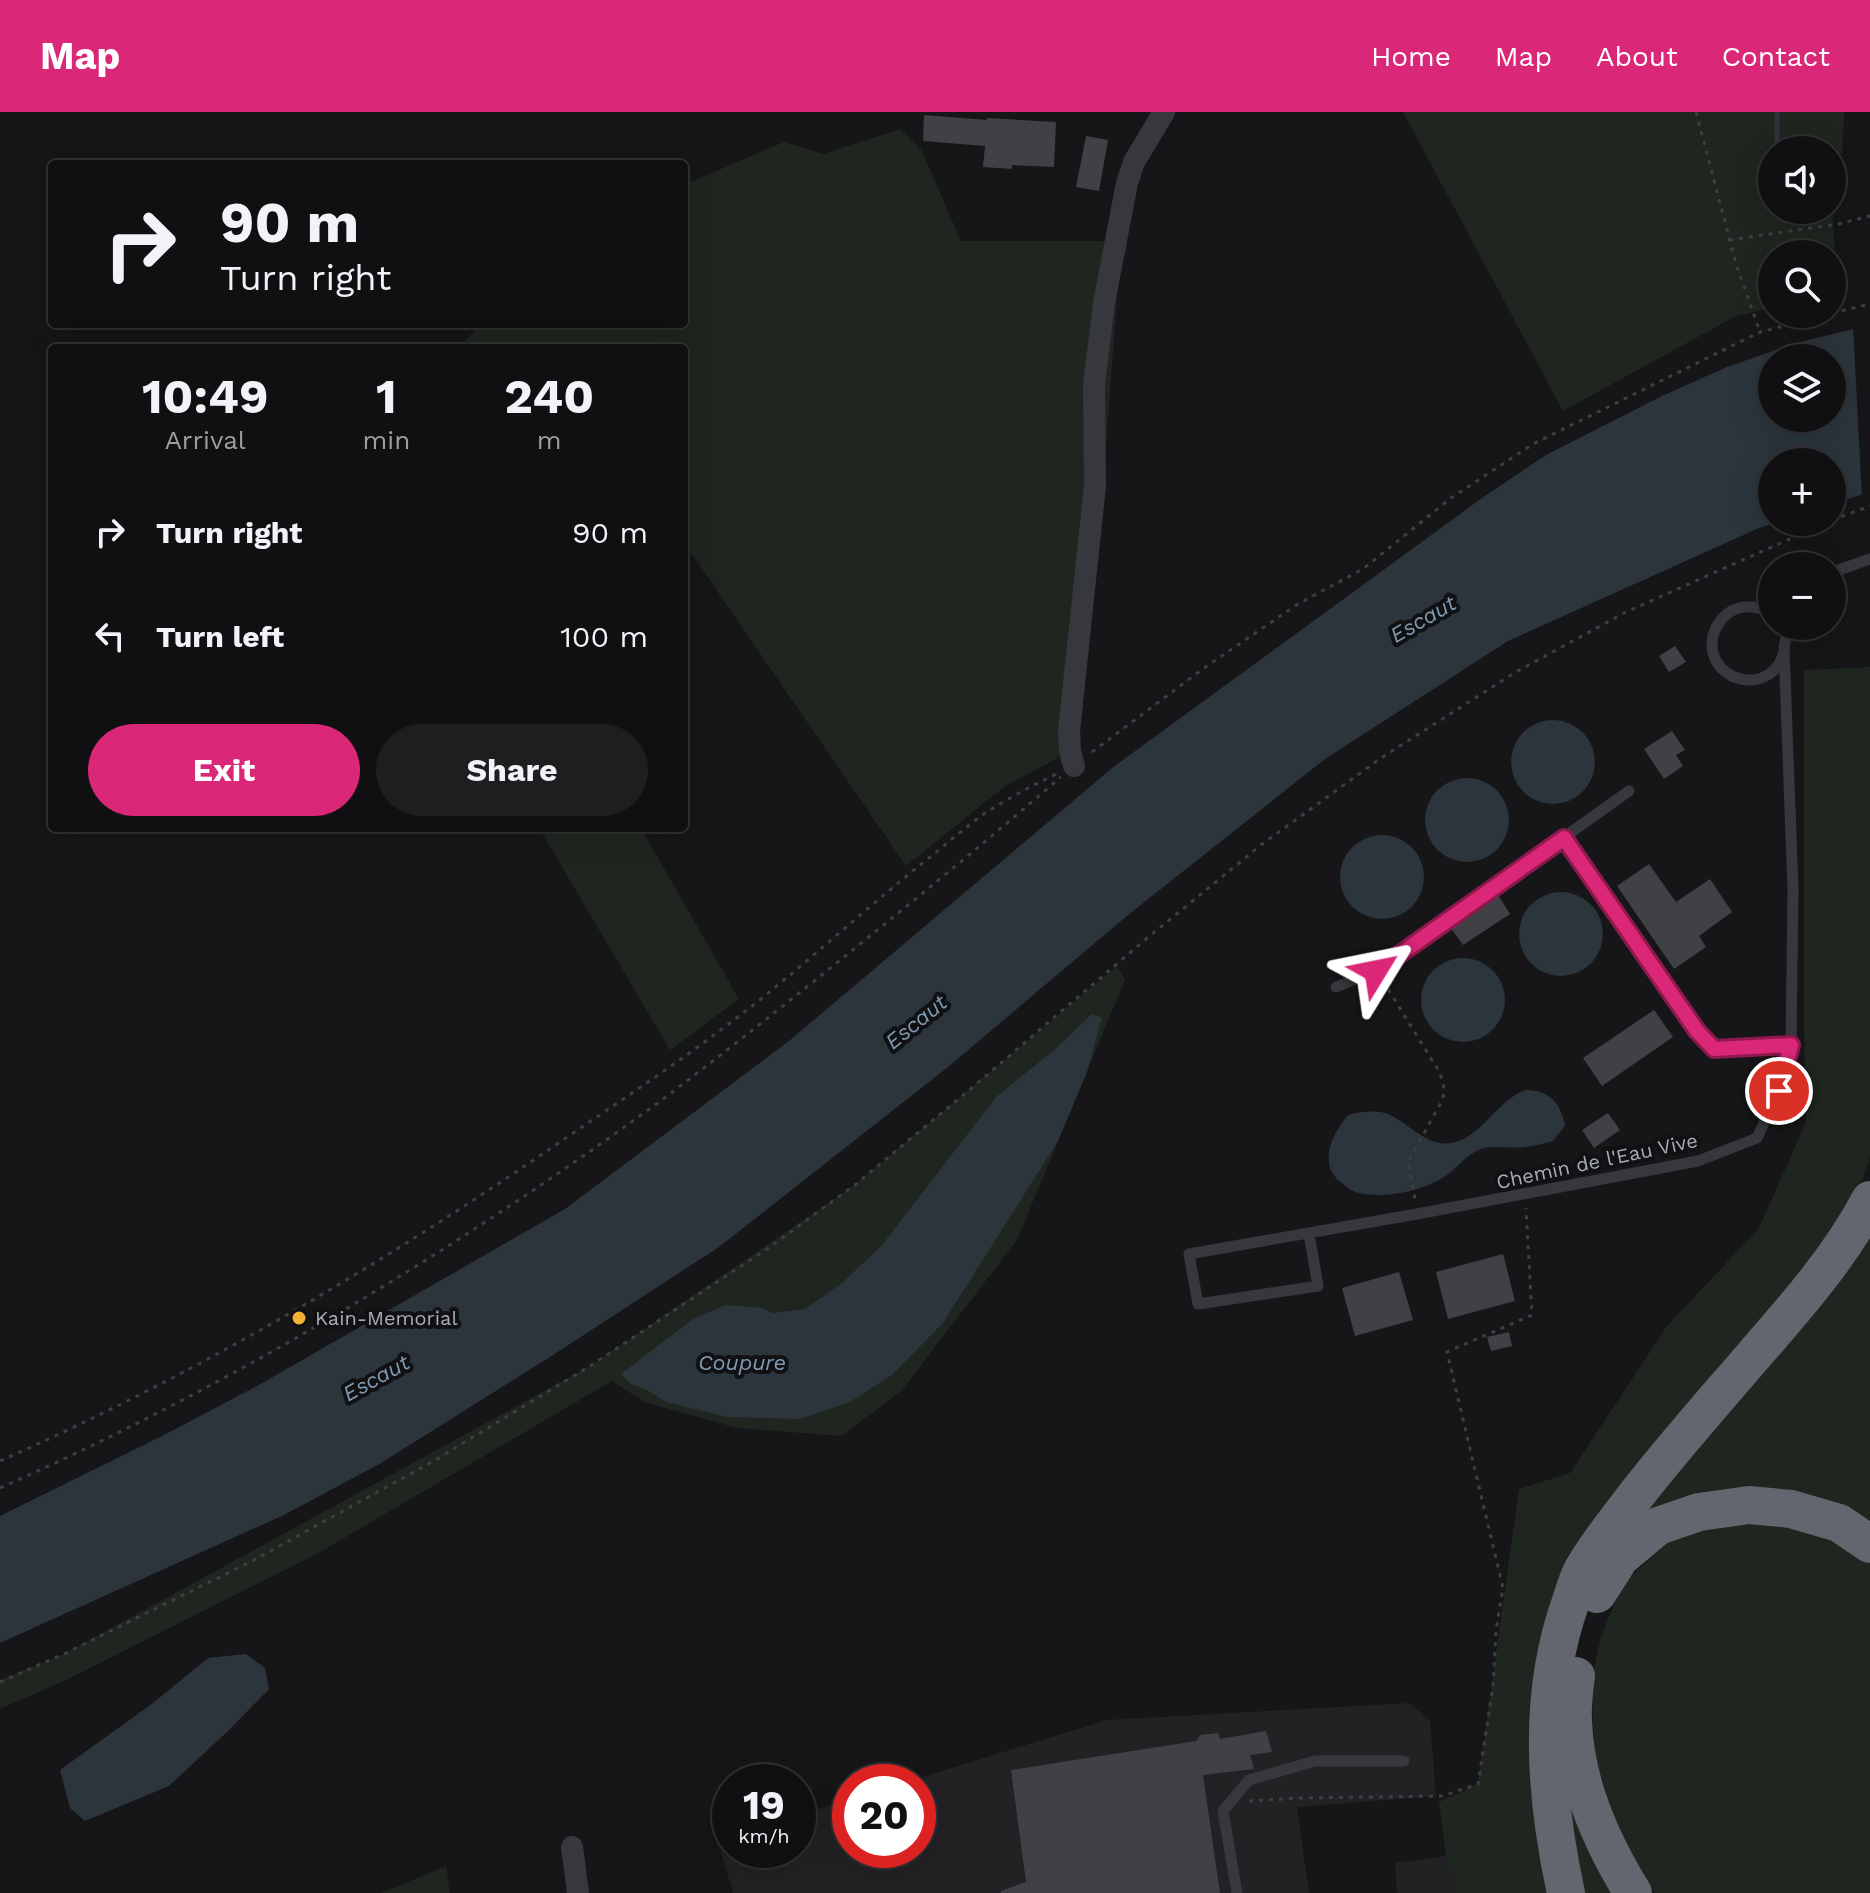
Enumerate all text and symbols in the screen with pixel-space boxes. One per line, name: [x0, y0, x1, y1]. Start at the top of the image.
text: Map: [40, 34, 120, 78]
text: Home: [1371, 40, 1451, 73]
text: Map: [1495, 40, 1552, 73]
text: About: [1596, 40, 1678, 73]
text: Contact: [1722, 40, 1830, 73]
map controls: [1758, 136, 1846, 640]
button: sound: [1758, 136, 1846, 224]
text: 90 m: [220, 190, 359, 256]
icon: right: [88, 192, 192, 296]
button: search: [1758, 240, 1846, 328]
text: Turn right: [220, 257, 391, 299]
button: layers: [1758, 344, 1846, 432]
text: 10:49: [142, 368, 269, 425]
text: 1: [376, 368, 397, 425]
text: 240: [504, 368, 594, 425]
text: Arrival: [165, 425, 246, 455]
text: min: [362, 425, 410, 455]
text: m: [537, 425, 562, 455]
button: +: [1758, 448, 1846, 536]
icon: right: [88, 510, 132, 554]
text: Turn right: [156, 515, 302, 550]
text: 90 m: [572, 515, 648, 550]
button: −: [1758, 552, 1846, 640]
water label: Escaut: [1386, 590, 1461, 648]
icon: left: [88, 614, 132, 658]
text: Turn left: [156, 619, 284, 654]
text: 100 m: [560, 619, 648, 654]
button: Exit: [88, 724, 360, 816]
button: Share: [376, 724, 648, 816]
position arrow: [1334, 929, 1418, 1013]
water label: Escaut: [880, 989, 953, 1054]
pin: [1745, 1057, 1813, 1125]
icon: arrive: [1757, 1069, 1801, 1113]
street label: Chemin de l'Eau Vive: [1494, 1128, 1700, 1194]
place label: Kain-Memorial: [315, 1306, 458, 1330]
marker: Kain-Memorial: [290, 1309, 308, 1327]
water label: Escaut: [338, 1349, 415, 1406]
water label: Coupure: [698, 1350, 786, 1375]
speed limit sign: 20: [832, 1764, 936, 1868]
text: 19: [743, 1782, 785, 1829]
text: km/h: [738, 1824, 790, 1848]

